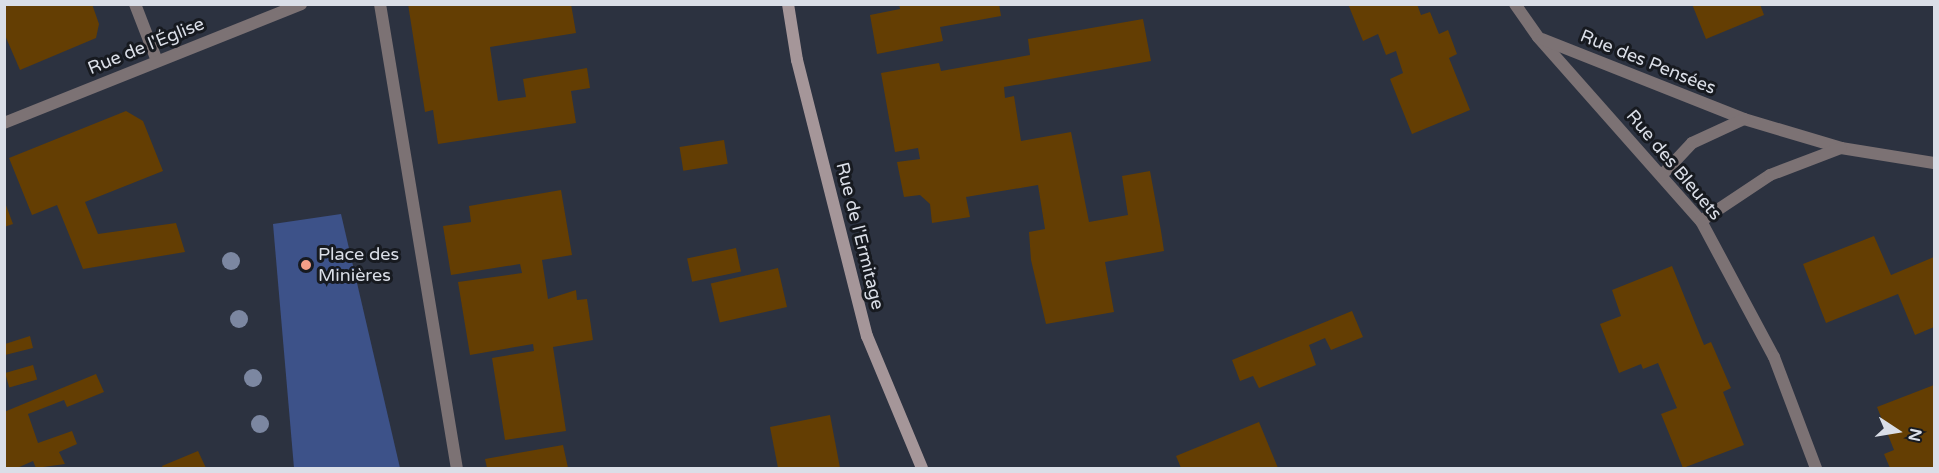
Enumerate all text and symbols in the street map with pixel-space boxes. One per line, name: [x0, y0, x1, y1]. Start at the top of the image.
street label: Rue de l'Église: [85, 13, 207, 79]
street label: Rue des Pensées: [1577, 25, 1719, 99]
street label: Rue des Bleuets: [1622, 106, 1726, 224]
street label: Rue de l'Ermitage: [831, 160, 889, 312]
place label: Place des Minières: [318, 244, 399, 286]
marker: Place des Minières: [299, 258, 313, 272]
north arrow: [1867, 401, 1927, 461]
text: N: [1903, 426, 1926, 443]

